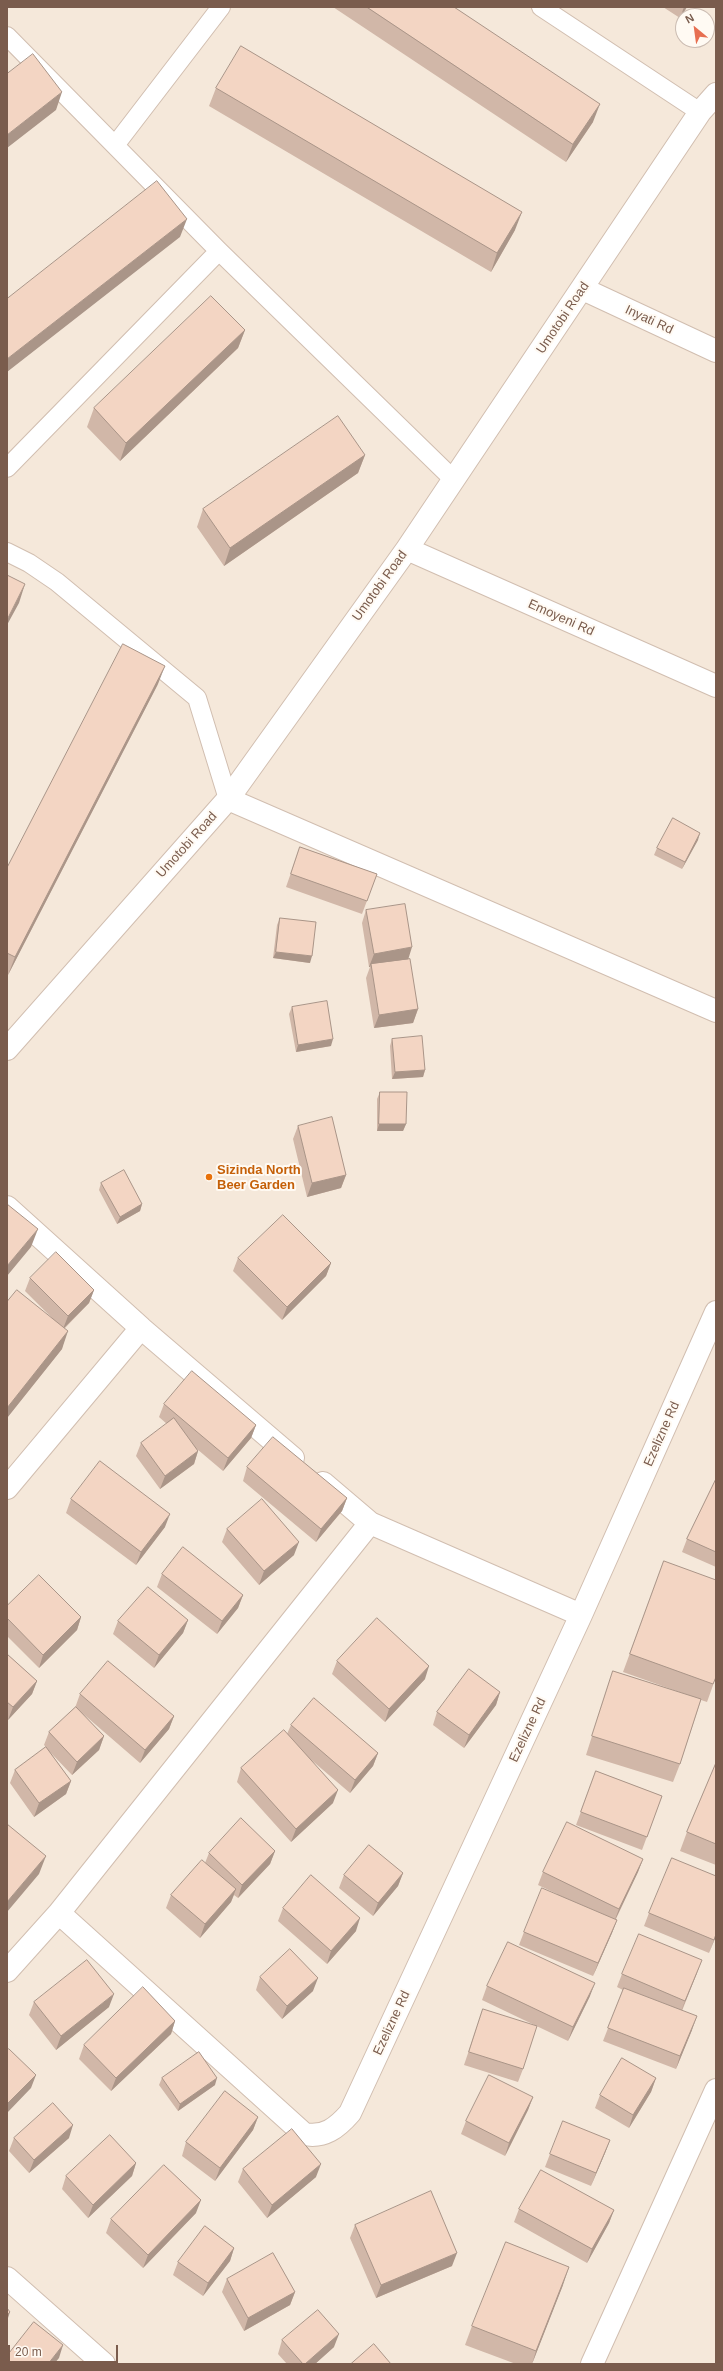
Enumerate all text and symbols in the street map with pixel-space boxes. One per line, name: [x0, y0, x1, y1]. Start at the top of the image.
north arrow: [675, 8, 715, 48]
text: N: [683, 11, 696, 26]
street label: Umotobi Road: [533, 279, 593, 357]
street label: Inyati Rd: [622, 302, 676, 338]
street label: Umotobi Road: [349, 548, 411, 624]
street label: Emoyeni Rd: [525, 596, 597, 640]
street label: Umotobi Road: [153, 809, 221, 881]
place label: Sizinda North Beer Garden: [217, 1162, 301, 1193]
marker: Sizinda North Beer Garden: [204, 1172, 214, 1182]
street label: Ezelizne Rd: [641, 1399, 683, 1469]
street label: Ezelizne Rd: [506, 1695, 550, 1765]
street label: Ezelizne Rd: [370, 1988, 414, 2058]
scale bar: [10, 2337, 120, 2363]
text: 20 m: [15, 2345, 42, 2359]

